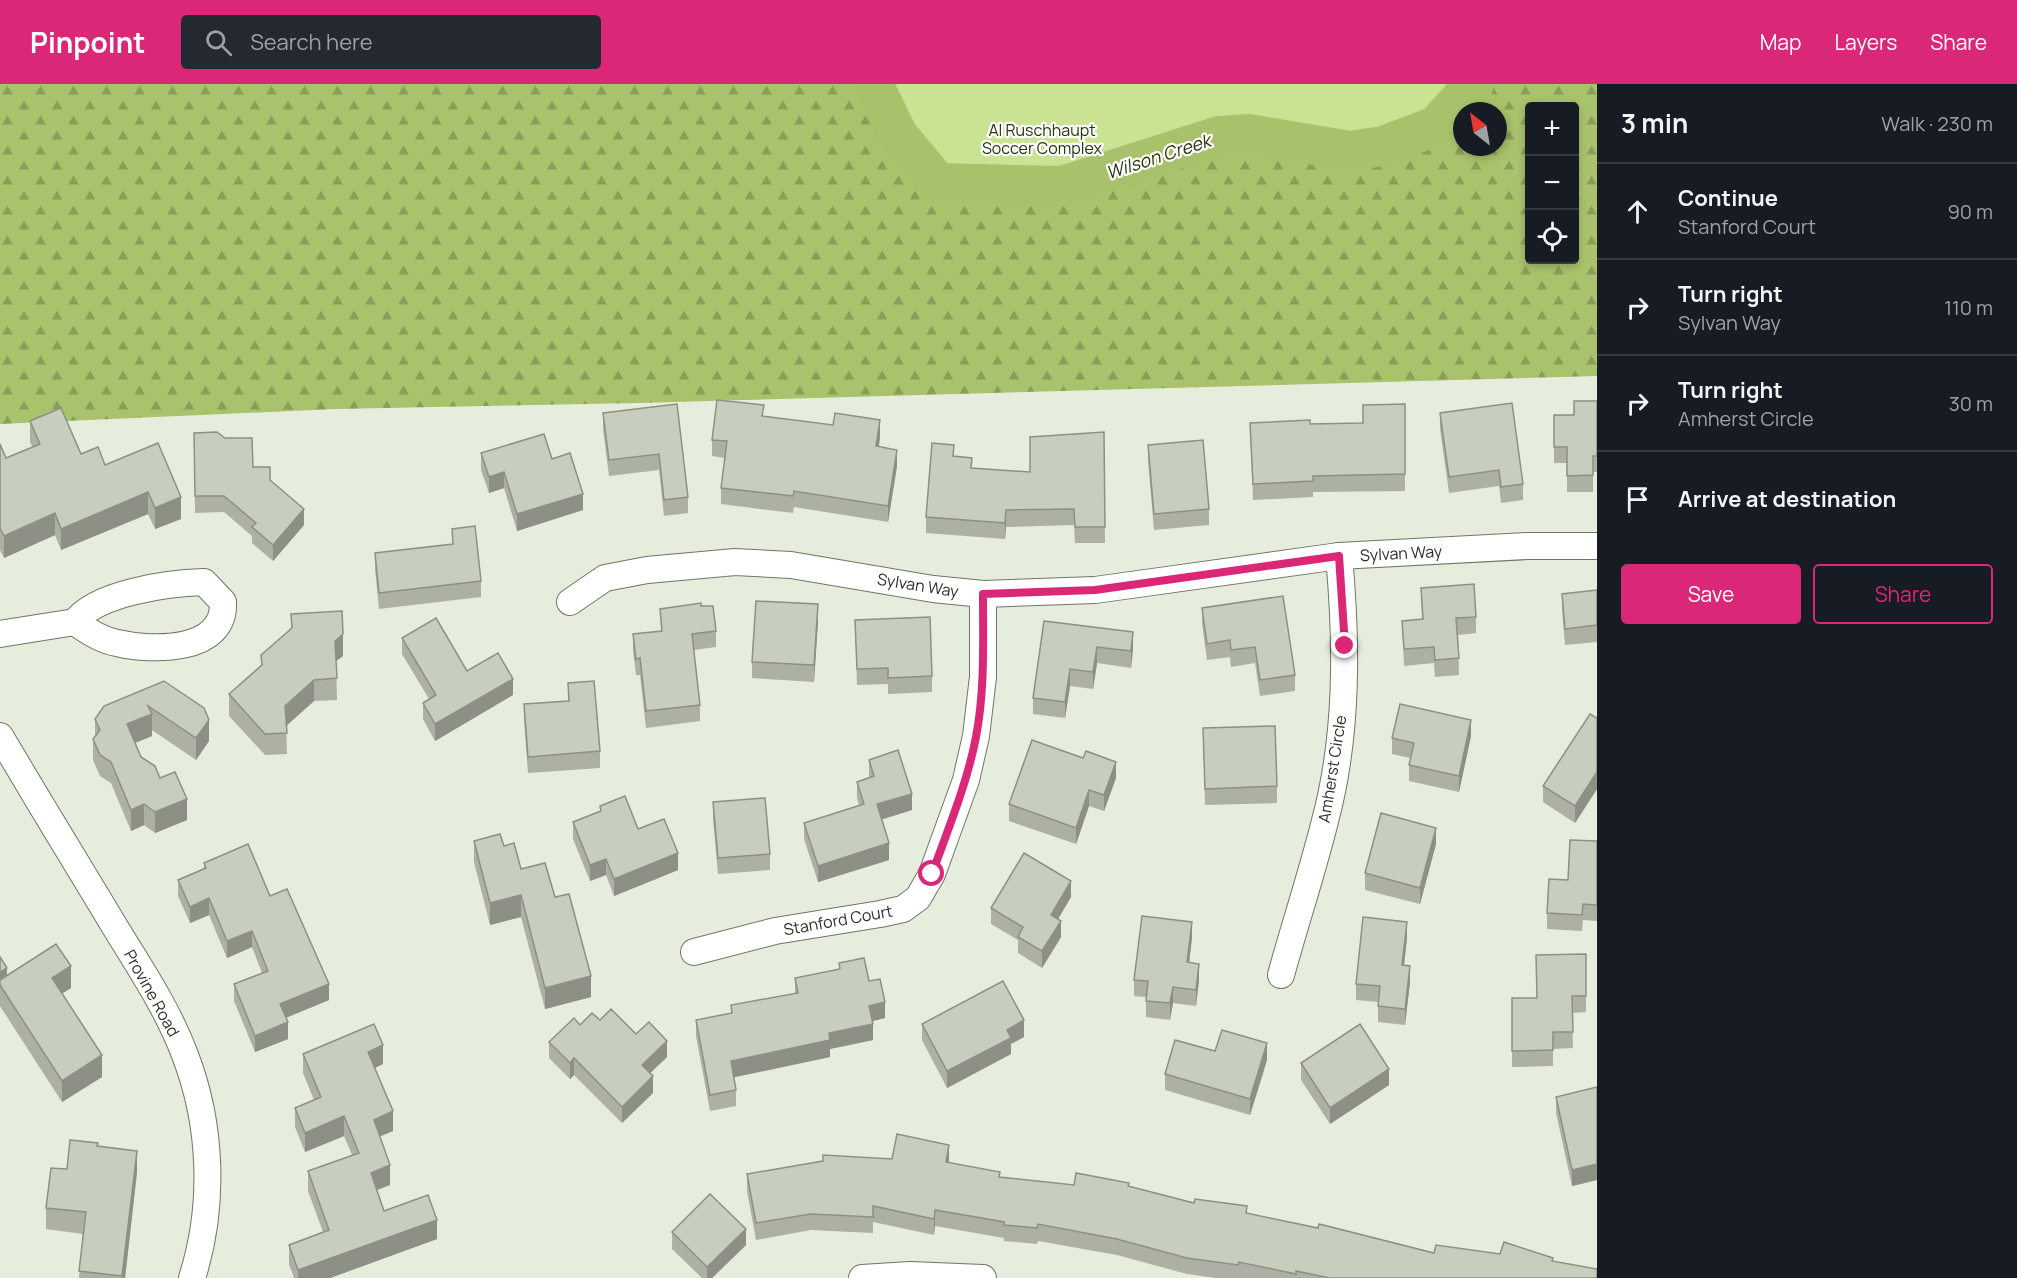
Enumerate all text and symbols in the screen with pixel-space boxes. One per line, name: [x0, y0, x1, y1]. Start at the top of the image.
search box: [181, 15, 601, 69]
text: Pinpoint: [30, 23, 145, 61]
icon: search: [202, 26, 235, 59]
text: Search here: [250, 27, 373, 57]
text: Map: [1760, 28, 1801, 56]
text: Layers: [1834, 28, 1897, 56]
text: Share: [1930, 28, 1987, 56]
north arrow: [1453, 102, 1507, 156]
map controls: [1525, 102, 1579, 264]
button: +: [1525, 102, 1579, 156]
text: 3 min: [1621, 105, 1688, 141]
text: Walk · 230 m: [1881, 110, 1993, 137]
park label: Al Ruschhaupt Soccer Complex: [982, 119, 1103, 159]
water label: Wilson Creek: [1103, 127, 1216, 184]
button: −: [1525, 156, 1579, 210]
text: Continue: [1678, 183, 1778, 213]
icon: ahead: [1621, 195, 1654, 228]
text: 90 m: [1947, 198, 1993, 225]
button: locate: [1525, 210, 1579, 264]
text: Stanford Court: [1678, 213, 1816, 240]
text: Turn right: [1678, 279, 1783, 309]
icon: right: [1621, 291, 1654, 324]
text: 110 m: [1944, 294, 1993, 321]
text: Sylvan Way: [1678, 309, 1781, 336]
text: Turn right: [1678, 375, 1783, 405]
icon: right: [1621, 387, 1654, 420]
text: 30 m: [1949, 390, 1993, 417]
text: Amherst Circle: [1678, 405, 1814, 432]
icon: arrive: [1621, 483, 1654, 516]
text: Arrive at destination: [1678, 484, 1896, 514]
street label: Sylvan Way: [1359, 540, 1443, 566]
button: Save: [1621, 564, 1801, 624]
button: Share: [1813, 564, 1993, 624]
street label: Sylvan Way: [876, 568, 961, 602]
route end: [1331, 632, 1357, 658]
street label: Amherst Circle: [1313, 714, 1351, 824]
route start: [918, 860, 944, 886]
street label: Stanford Court: [782, 900, 894, 940]
street label: Provine Road: [119, 946, 185, 1040]

